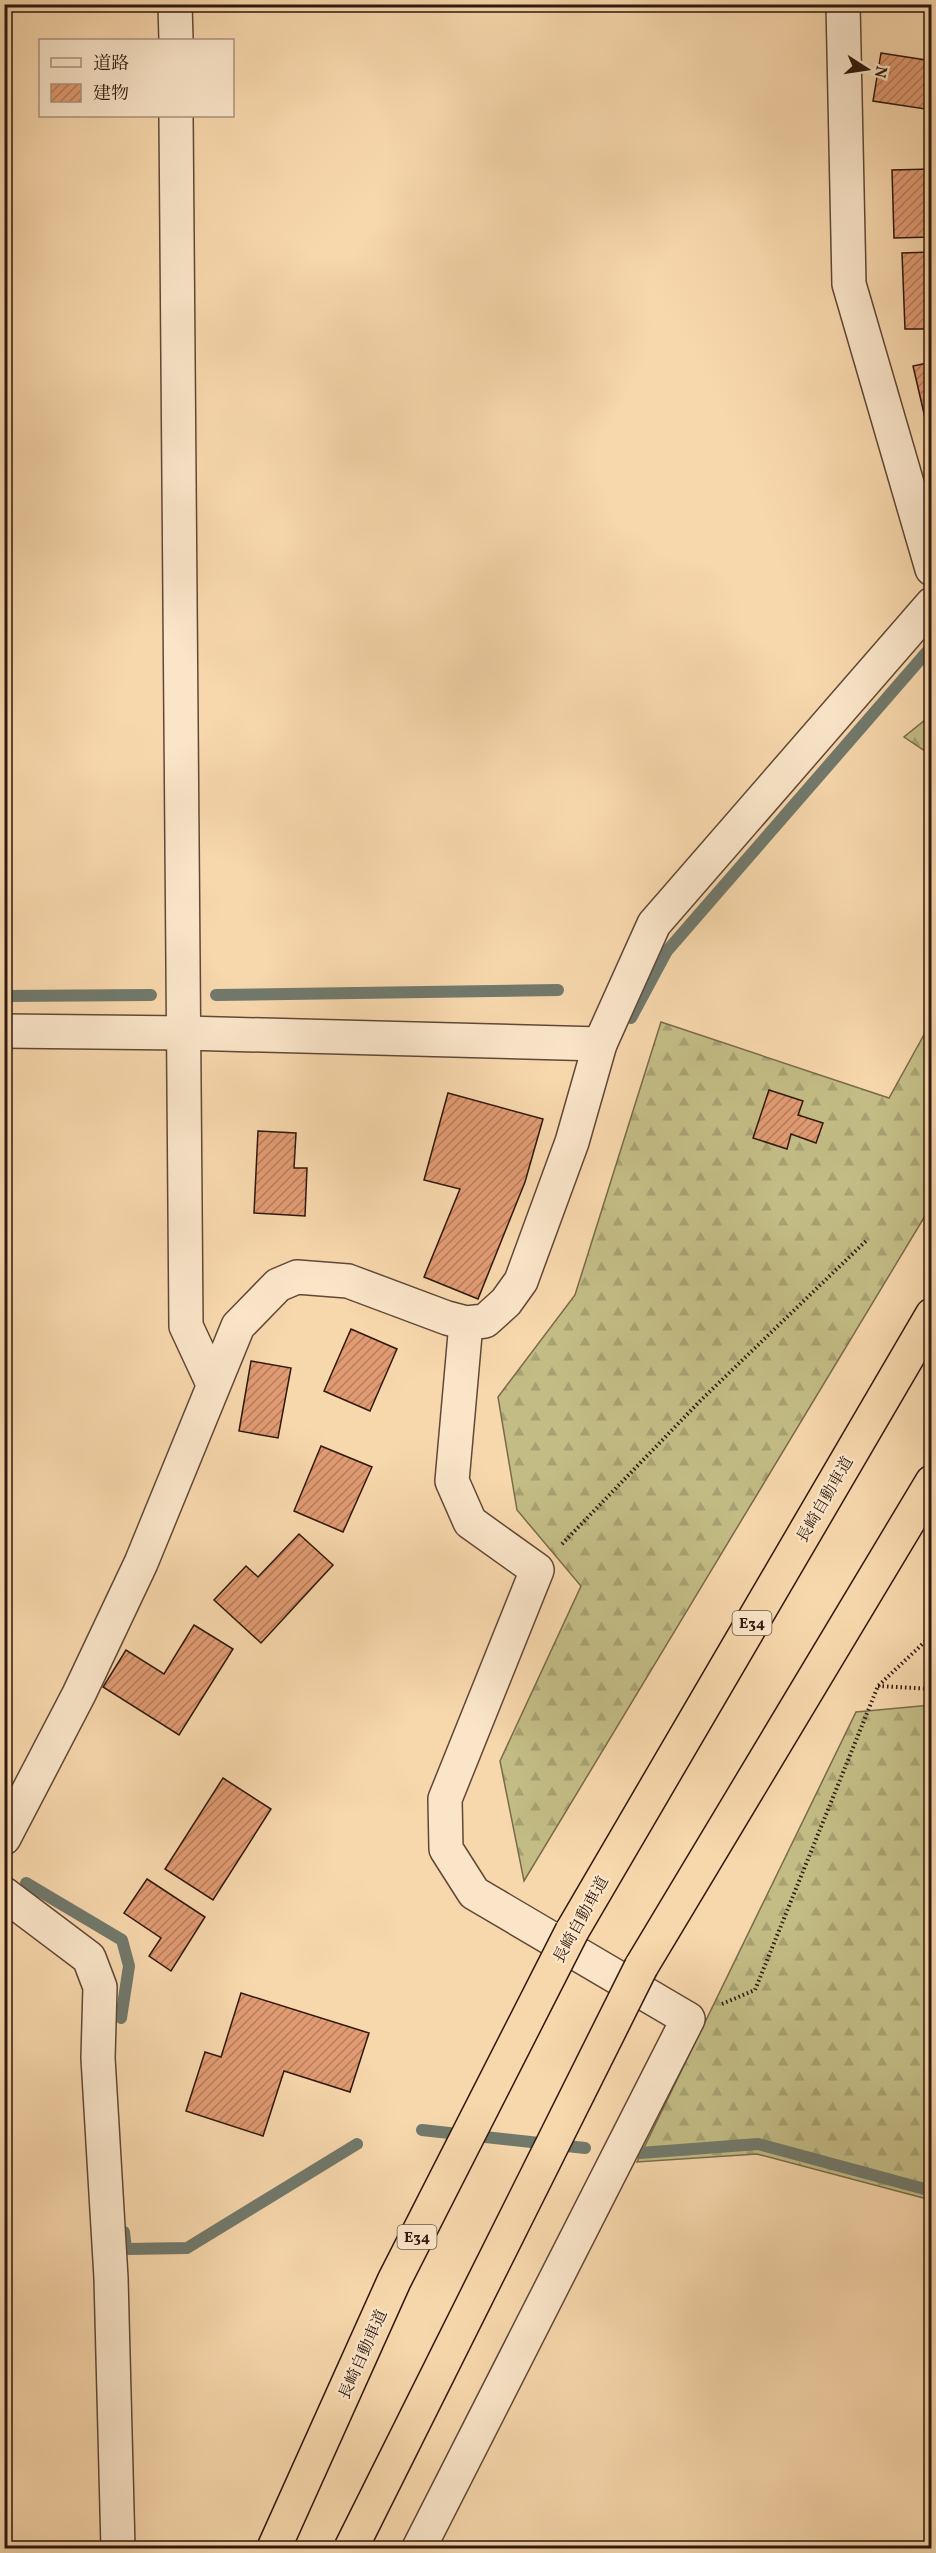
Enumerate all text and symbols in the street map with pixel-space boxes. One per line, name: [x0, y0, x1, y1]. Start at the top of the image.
legend: [39, 39, 234, 117]
north arrow: [837, 39, 897, 99]
text: 道路: [93, 52, 129, 77]
text: N: [868, 64, 892, 80]
text: 建物: [93, 82, 129, 107]
street label: 長崎自動車道: [792, 1453, 859, 1547]
road number: E34: [732, 1611, 771, 1635]
street label: 長崎自動車道: [549, 1873, 615, 1967]
road number: E34: [398, 2225, 436, 2249]
street label: 長崎自動車道: [334, 2306, 393, 2403]

